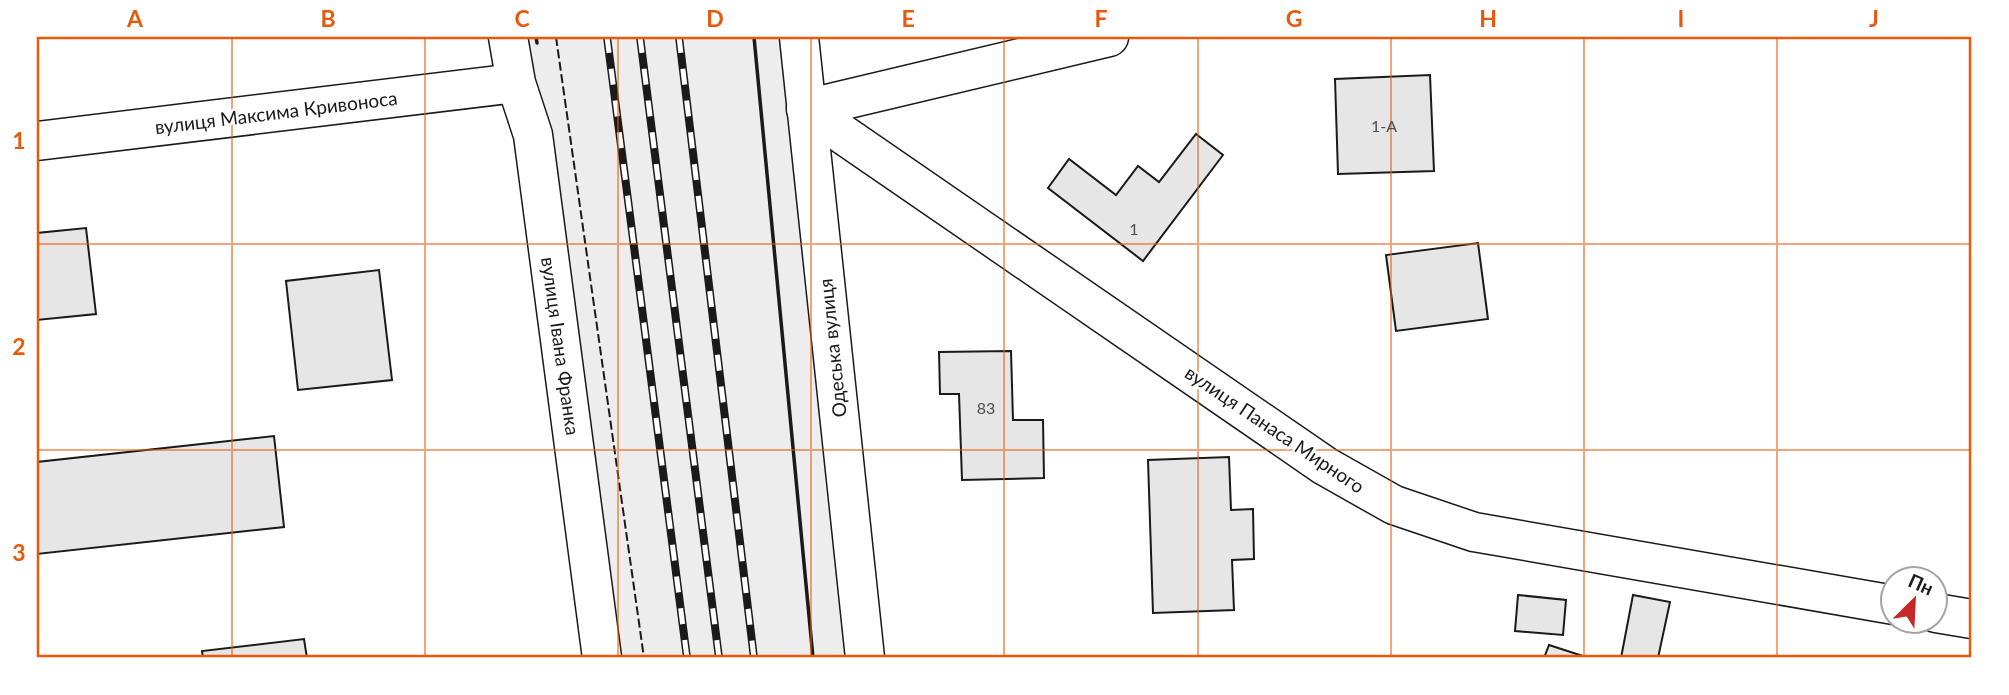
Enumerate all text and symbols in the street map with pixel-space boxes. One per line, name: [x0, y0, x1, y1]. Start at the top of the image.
text: A: [126, 4, 144, 32]
text: B: [320, 4, 336, 32]
text: C: [514, 4, 530, 32]
text: D: [706, 4, 724, 32]
text: E: [901, 4, 915, 32]
text: F: [1094, 4, 1108, 32]
text: G: [1286, 4, 1302, 32]
text: H: [1479, 4, 1497, 32]
text: I: [1678, 4, 1684, 32]
text: J: [1869, 4, 1879, 32]
street label: вулиця Максима Кривоноса: [153, 86, 399, 138]
house number: 1-А: [1371, 116, 1397, 135]
text: 1: [12, 126, 26, 154]
house number: 1: [1129, 219, 1139, 238]
street label: вулиця Івана Франка: [537, 255, 585, 437]
street label: Одеська вулиця: [813, 278, 851, 418]
text: 2: [12, 332, 26, 360]
street label: вулиця Панаса Мирного: [1181, 360, 1369, 498]
house number: 83: [977, 398, 995, 417]
text: 3: [12, 538, 26, 566]
north arrow: [1880, 566, 1950, 636]
text: Пн: [1905, 568, 1937, 600]

